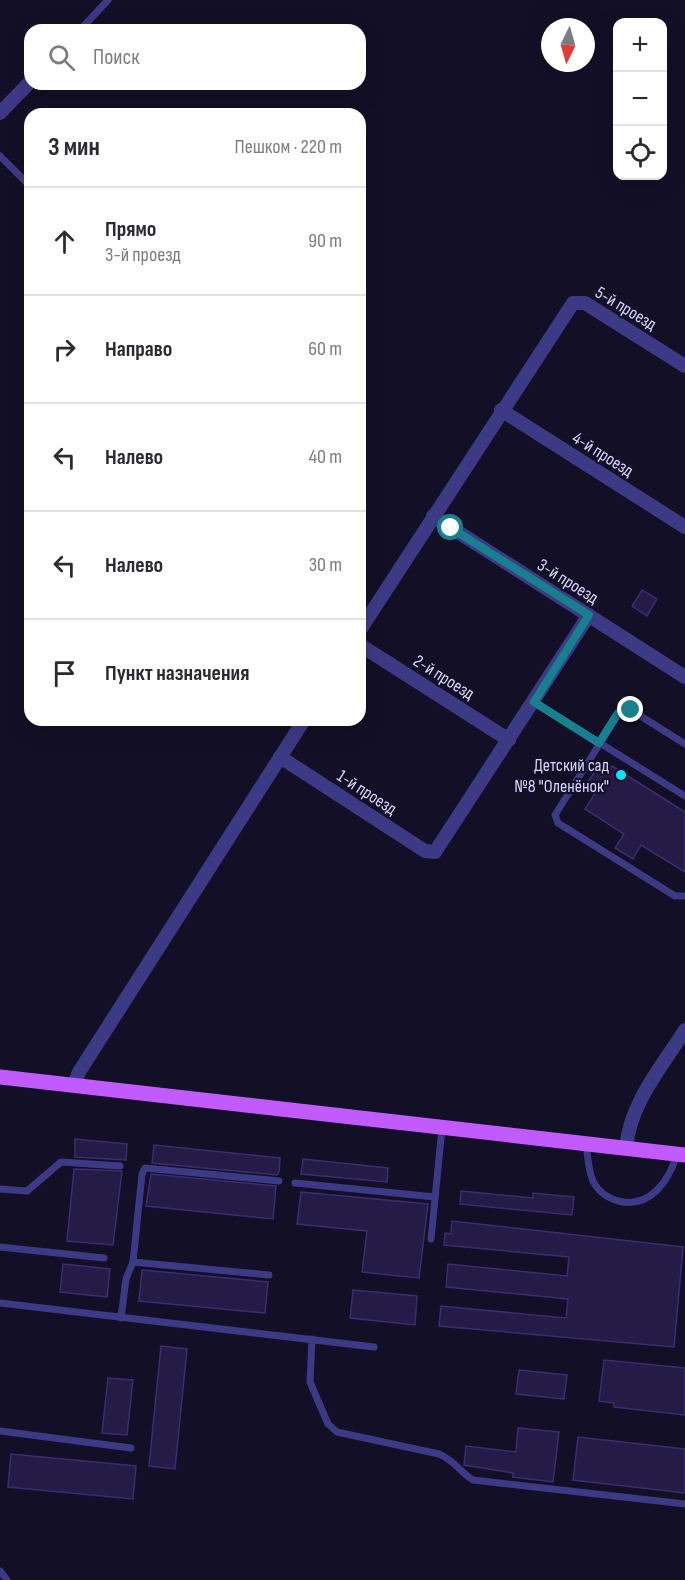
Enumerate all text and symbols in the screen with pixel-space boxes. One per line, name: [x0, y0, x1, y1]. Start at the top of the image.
north arrow: [541, 18, 595, 72]
map controls: [613, 18, 667, 180]
button: +: [613, 18, 667, 72]
search box: [24, 24, 366, 90]
icon: search: [45, 41, 78, 74]
text: Поиск: [93, 44, 139, 71]
button: −: [613, 72, 667, 126]
button: locate: [613, 126, 667, 180]
text: 3 мин: [48, 132, 100, 163]
text: Пешком · 220 m: [235, 135, 342, 159]
text: Прямо: [105, 216, 156, 243]
icon: ahead: [48, 225, 81, 258]
text: 90 m: [308, 229, 342, 253]
text: 3-й проезд: [105, 243, 181, 267]
street label: 5-й проезд: [591, 282, 661, 335]
icon: right: [48, 333, 81, 366]
text: Направо: [105, 336, 172, 363]
text: 60 m: [308, 337, 342, 361]
street label: 4-й проезд: [568, 427, 638, 482]
icon: left: [48, 441, 81, 474]
text: Налево: [105, 444, 163, 471]
text: 40 m: [309, 445, 342, 469]
route start: [437, 514, 463, 540]
icon: left: [48, 549, 81, 582]
text: Налево: [105, 552, 163, 579]
text: 30 m: [309, 553, 342, 577]
street label: 3-й проезд: [533, 554, 603, 609]
street label: 2-й проезд: [409, 651, 479, 705]
icon: arrive: [48, 657, 81, 690]
text: Пункт назначения: [105, 660, 249, 687]
route end: [617, 696, 643, 722]
place label: Детский сад №8 "Оленёнок": [514, 755, 610, 797]
street label: 1-й проезд: [333, 765, 401, 820]
marker: Детский сад №8 "Оленёнок": [614, 768, 628, 782]

